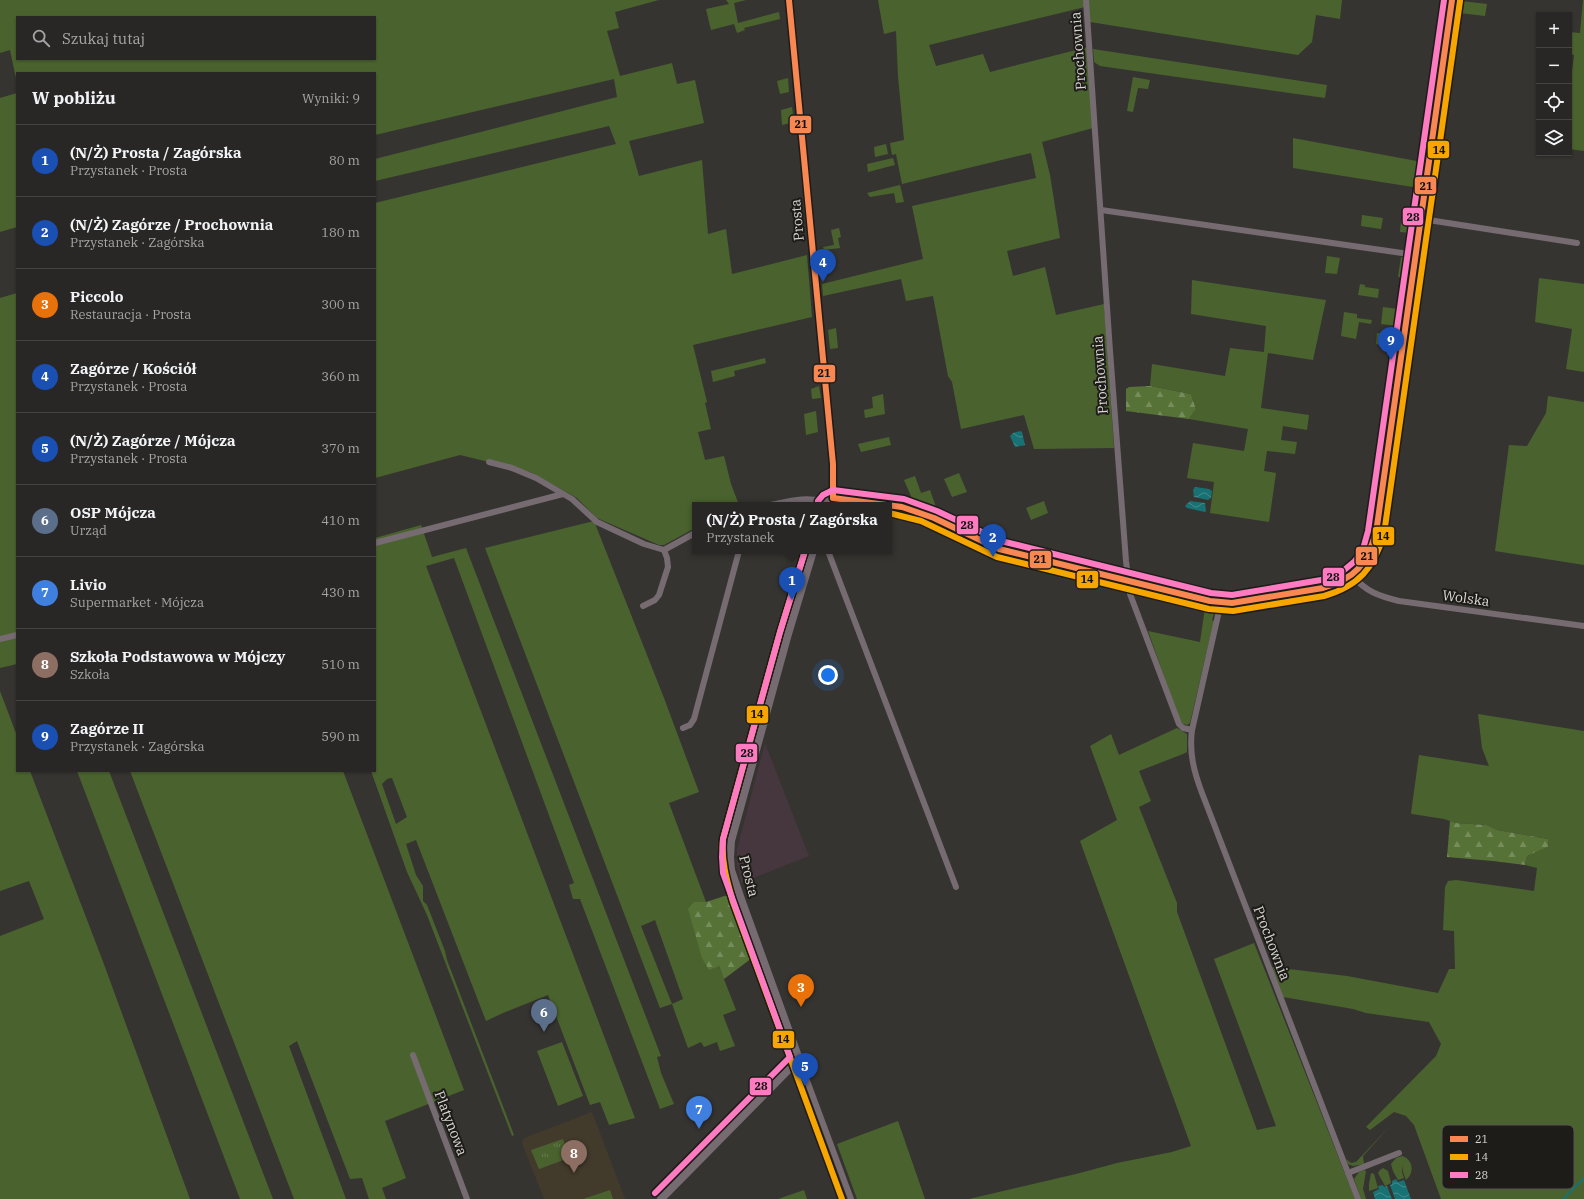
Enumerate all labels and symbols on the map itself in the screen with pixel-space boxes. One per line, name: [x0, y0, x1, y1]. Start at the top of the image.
street label: Prochownia: [1066, 11, 1090, 91]
line badge: 21: [789, 115, 812, 134]
text: 21: [794, 117, 808, 131]
line badge: 14: [1427, 140, 1450, 159]
text: 14: [1432, 143, 1446, 157]
line badge: 21: [1414, 176, 1437, 195]
text: 21: [1419, 179, 1433, 193]
street label: Prosta: [786, 198, 808, 242]
line badge: 28: [1402, 207, 1424, 226]
text: 28: [1406, 210, 1420, 224]
pin: 4: [810, 249, 836, 282]
pin: 9: [1378, 327, 1404, 360]
street label: Prochownia: [1088, 335, 1112, 415]
line badge: 21: [813, 364, 836, 383]
text: 21: [817, 366, 831, 380]
line badge: 28: [956, 515, 979, 535]
text: 28: [960, 518, 974, 532]
pin: 2: [980, 524, 1006, 557]
line badge: 14: [1372, 526, 1395, 546]
text: 14: [1376, 529, 1390, 543]
line badge: 21: [1355, 546, 1378, 566]
text: 21: [1360, 549, 1374, 563]
line badge: 21: [1029, 550, 1052, 569]
text: 21: [1033, 552, 1047, 566]
pin: 1: [779, 567, 805, 600]
line badge: 28: [1322, 567, 1345, 587]
line badge: 14: [1076, 570, 1099, 589]
text: 28: [1326, 570, 1340, 584]
text: 14: [1080, 572, 1094, 586]
street label: Wolska: [1441, 586, 1491, 610]
your location: [818, 665, 838, 685]
line badge: 14: [746, 705, 769, 724]
text: 14: [750, 707, 764, 721]
line badge: 28: [735, 743, 758, 763]
text: 28: [740, 746, 754, 760]
street label: Prosta: [735, 853, 763, 899]
street label: Prochownia: [1250, 903, 1295, 983]
pin: 3: [788, 974, 814, 1007]
pin: 6: [531, 999, 557, 1032]
line badge: 14: [772, 1030, 795, 1049]
text: 14: [776, 1032, 790, 1046]
pin: 5: [792, 1053, 818, 1086]
line badge: 28: [749, 1077, 772, 1096]
text: 28: [754, 1079, 768, 1093]
street label: Platynowa: [430, 1088, 472, 1158]
pin: 7: [686, 1096, 712, 1129]
legend: [1442, 1125, 1574, 1189]
text: 21: [1475, 1132, 1488, 1146]
pin: 8: [561, 1140, 587, 1173]
text: 14: [1475, 1150, 1489, 1164]
text: 28: [1475, 1168, 1488, 1182]

